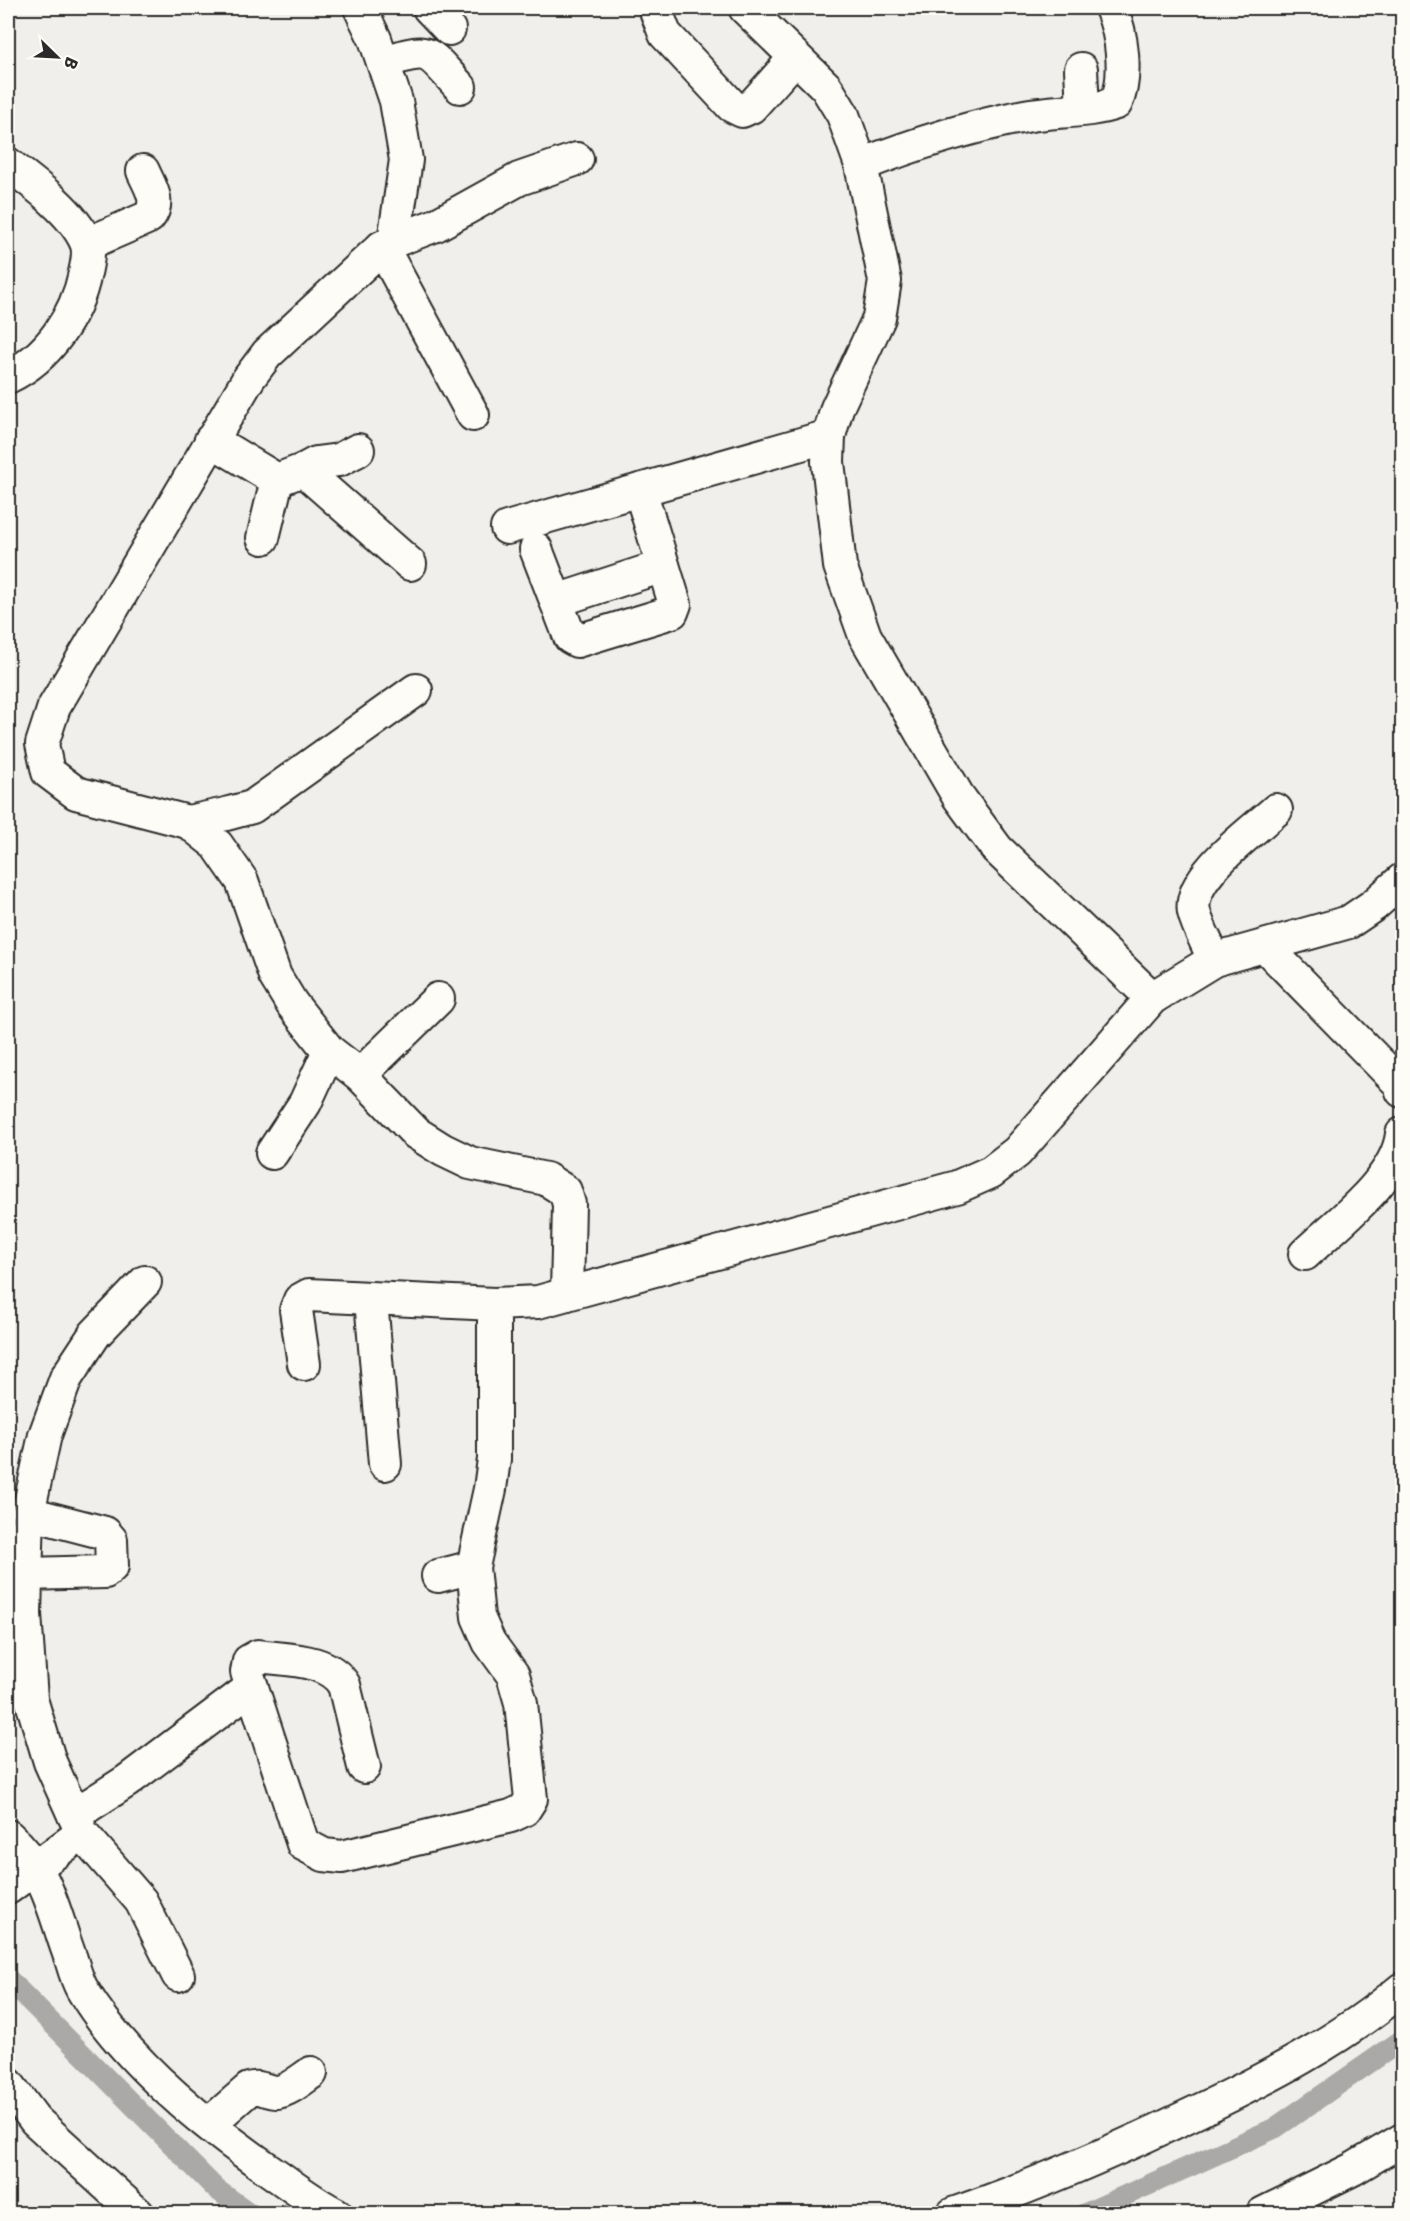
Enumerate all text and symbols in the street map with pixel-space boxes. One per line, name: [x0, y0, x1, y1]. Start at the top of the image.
north arrow: [27, 27, 87, 87]
text: B: [58, 54, 85, 73]

